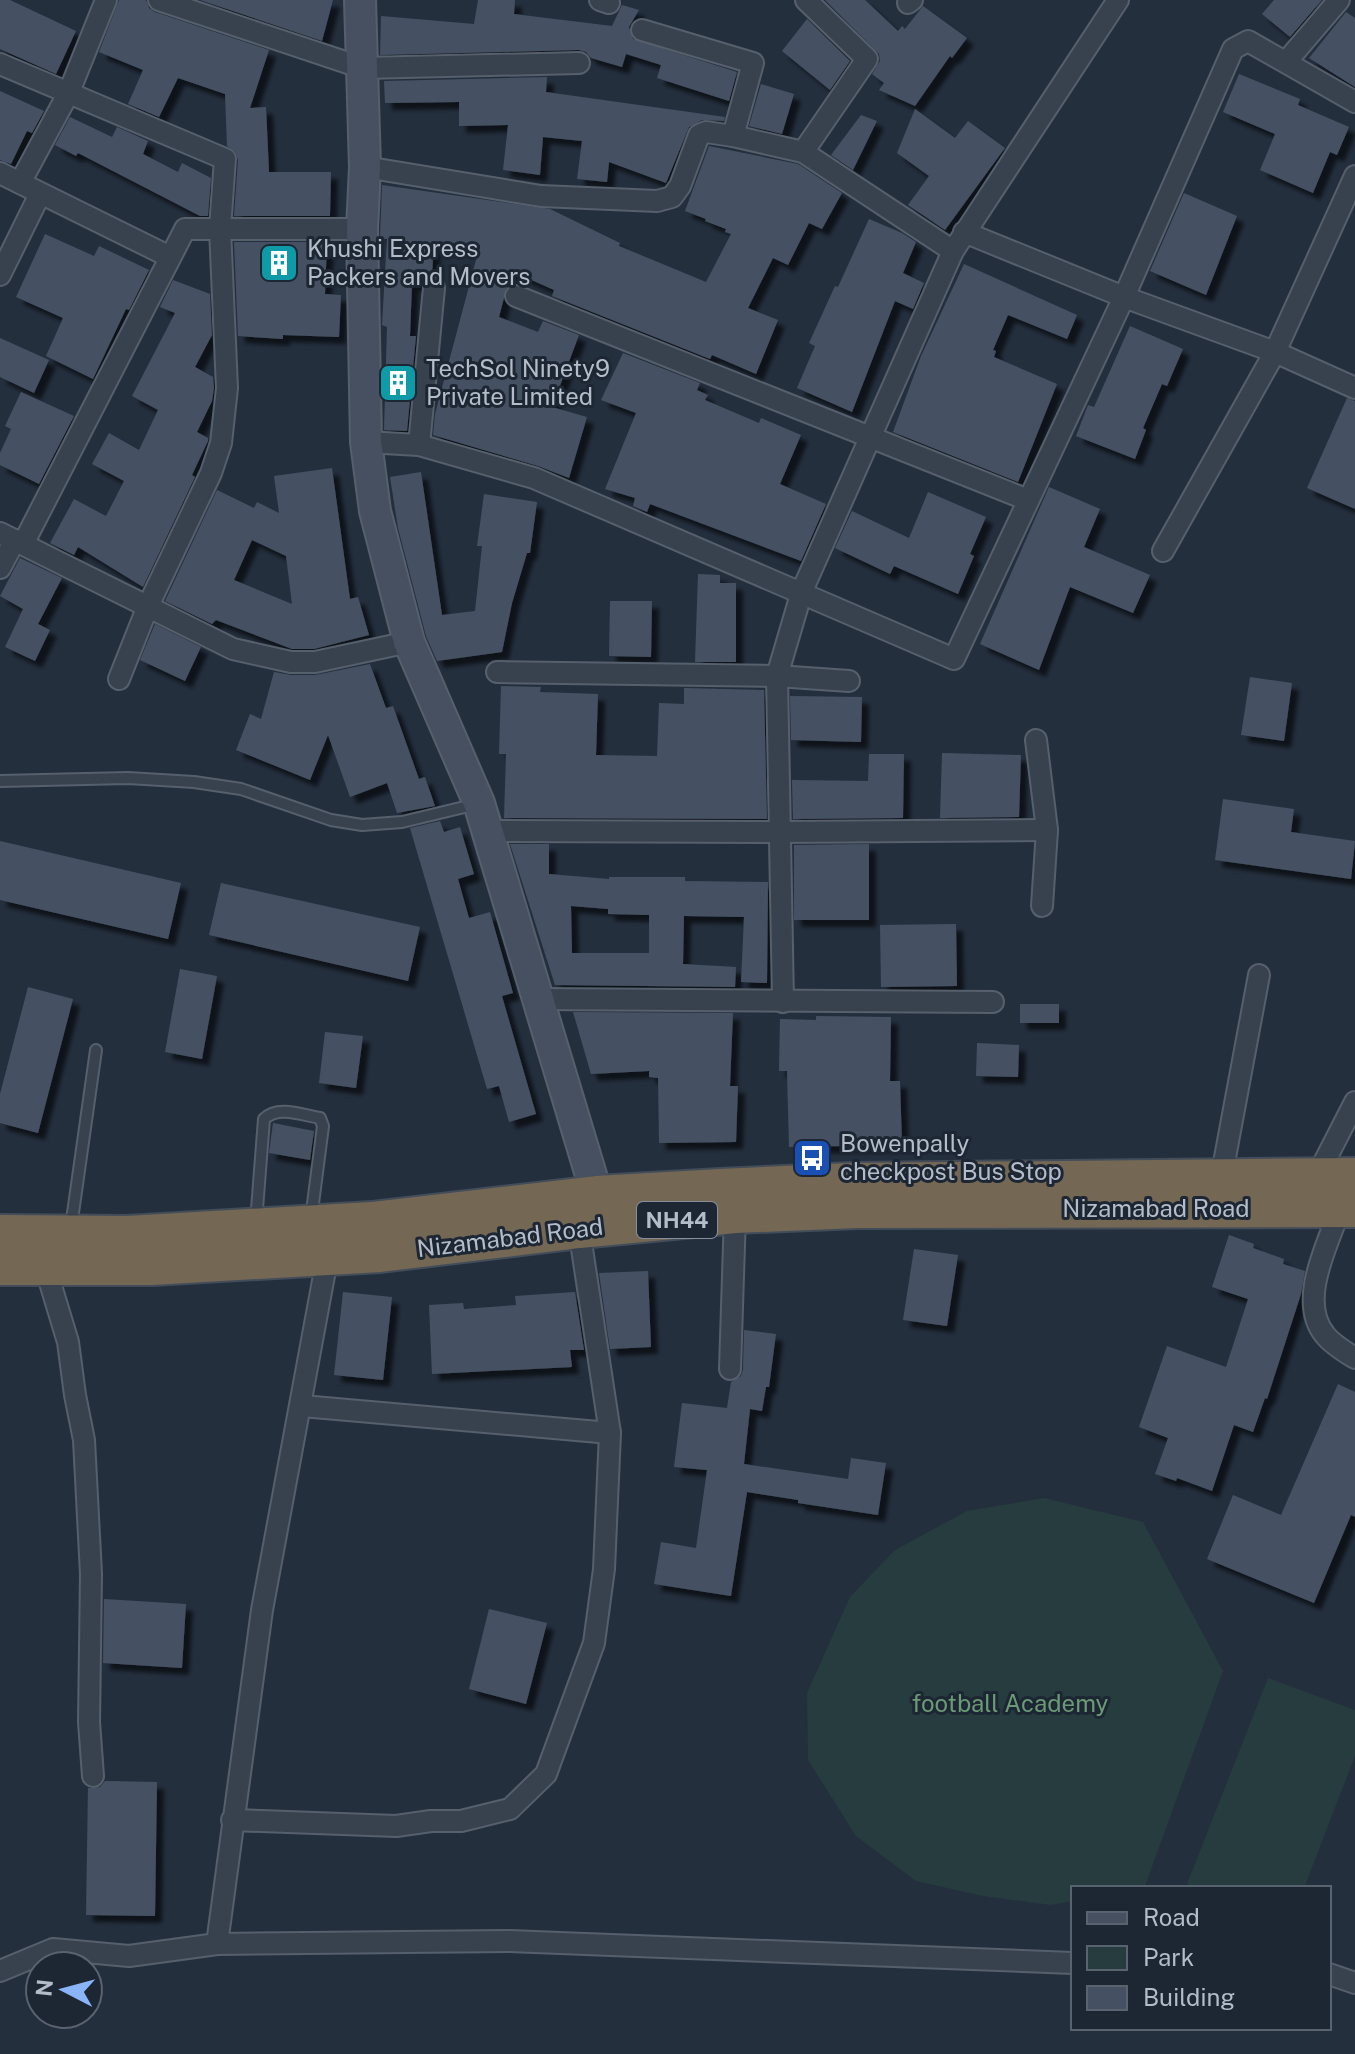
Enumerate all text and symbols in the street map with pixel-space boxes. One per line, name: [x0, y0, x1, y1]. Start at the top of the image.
place label: Khushi Express Packers and Movers: [307, 234, 531, 290]
building icon: Khushi Express Packers and Movers: [258, 242, 300, 284]
place label: TechSol Ninety9 Private Limited: [426, 354, 610, 410]
building icon: TechSol Ninety9 Private Limited: [377, 362, 419, 404]
place label: Bowenpally checkpost Bus Stop: [840, 1129, 1062, 1185]
bus stop icon: Bowenpally checkpost Bus Stop: [791, 1137, 833, 1179]
street label: Nizamabad Road: [1062, 1194, 1250, 1222]
road number: NH44: [637, 1202, 717, 1238]
street label: Nizamabad Road: [415, 1212, 605, 1262]
park label: football Academy: [912, 1689, 1109, 1717]
legend: [1071, 1886, 1331, 2030]
text: Road: [1143, 1903, 1200, 1931]
text: Park: [1143, 1943, 1194, 1971]
north arrow: [24, 1950, 104, 2030]
text: N: [30, 1978, 58, 1998]
text: Building: [1143, 1983, 1235, 2011]

